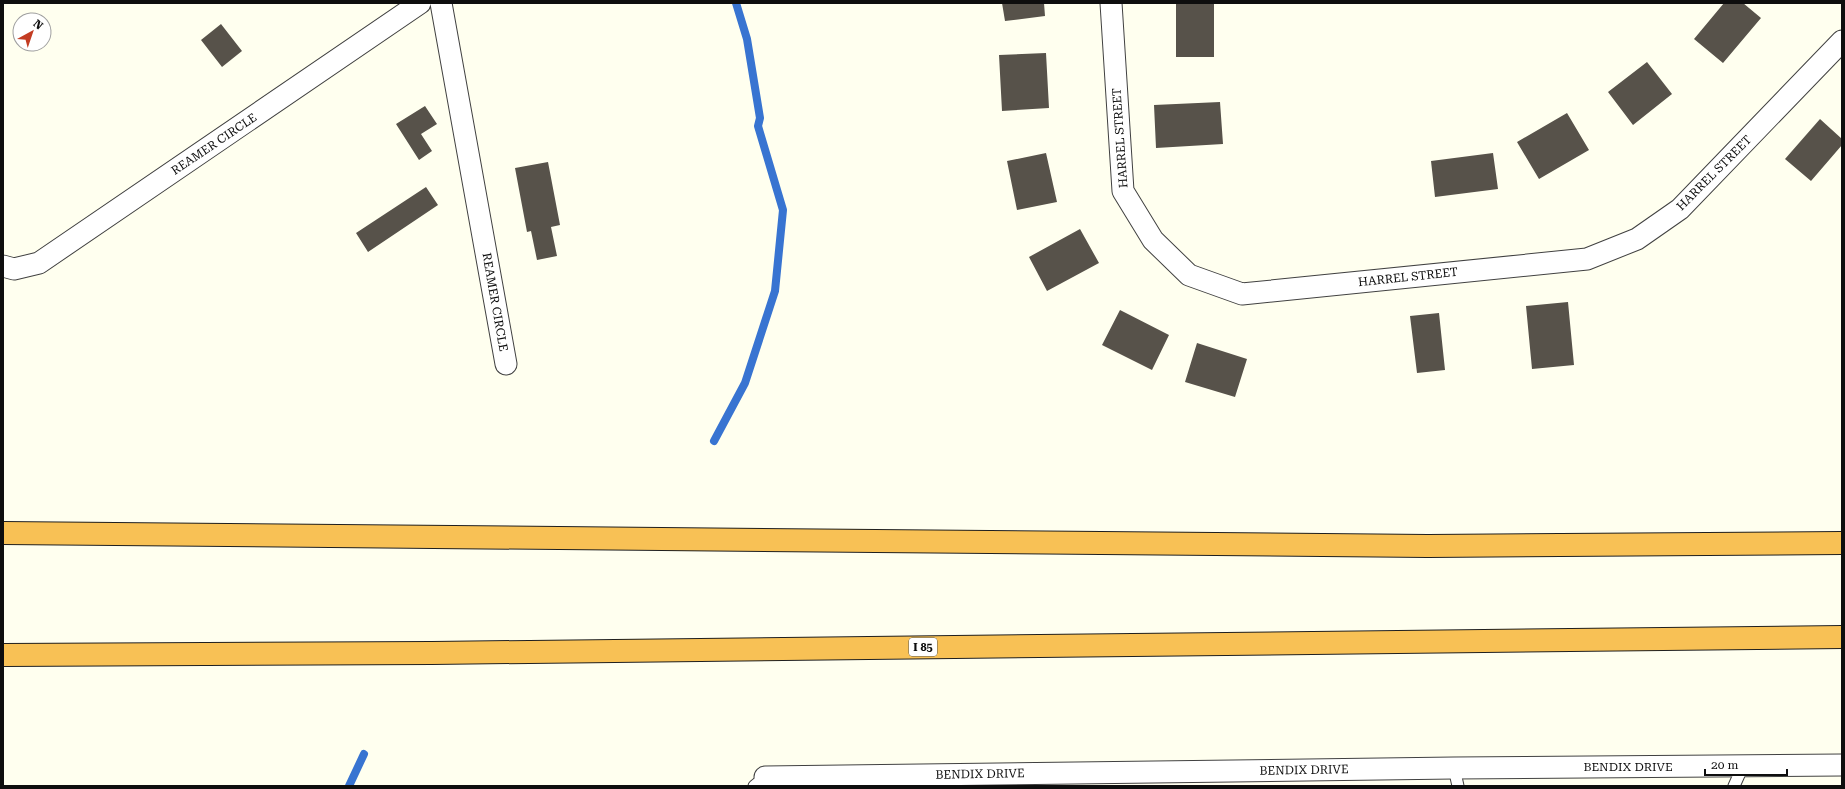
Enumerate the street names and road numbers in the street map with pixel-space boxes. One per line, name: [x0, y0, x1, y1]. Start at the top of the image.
street label: HARREL STREET: [1110, 88, 1130, 188]
street label: REAMER CIRCLE: [169, 110, 259, 178]
street label: HARREL STREET: [1674, 133, 1754, 213]
street label: REAMER CIRCLE: [479, 252, 511, 352]
street label: HARREL STREET: [1357, 265, 1459, 289]
road number: I 85: [909, 638, 937, 656]
street label: BENDIX DRIVE: [1583, 760, 1673, 774]
street label: BENDIX DRIVE: [1259, 762, 1349, 778]
street label: BENDIX DRIVE: [935, 766, 1025, 782]

